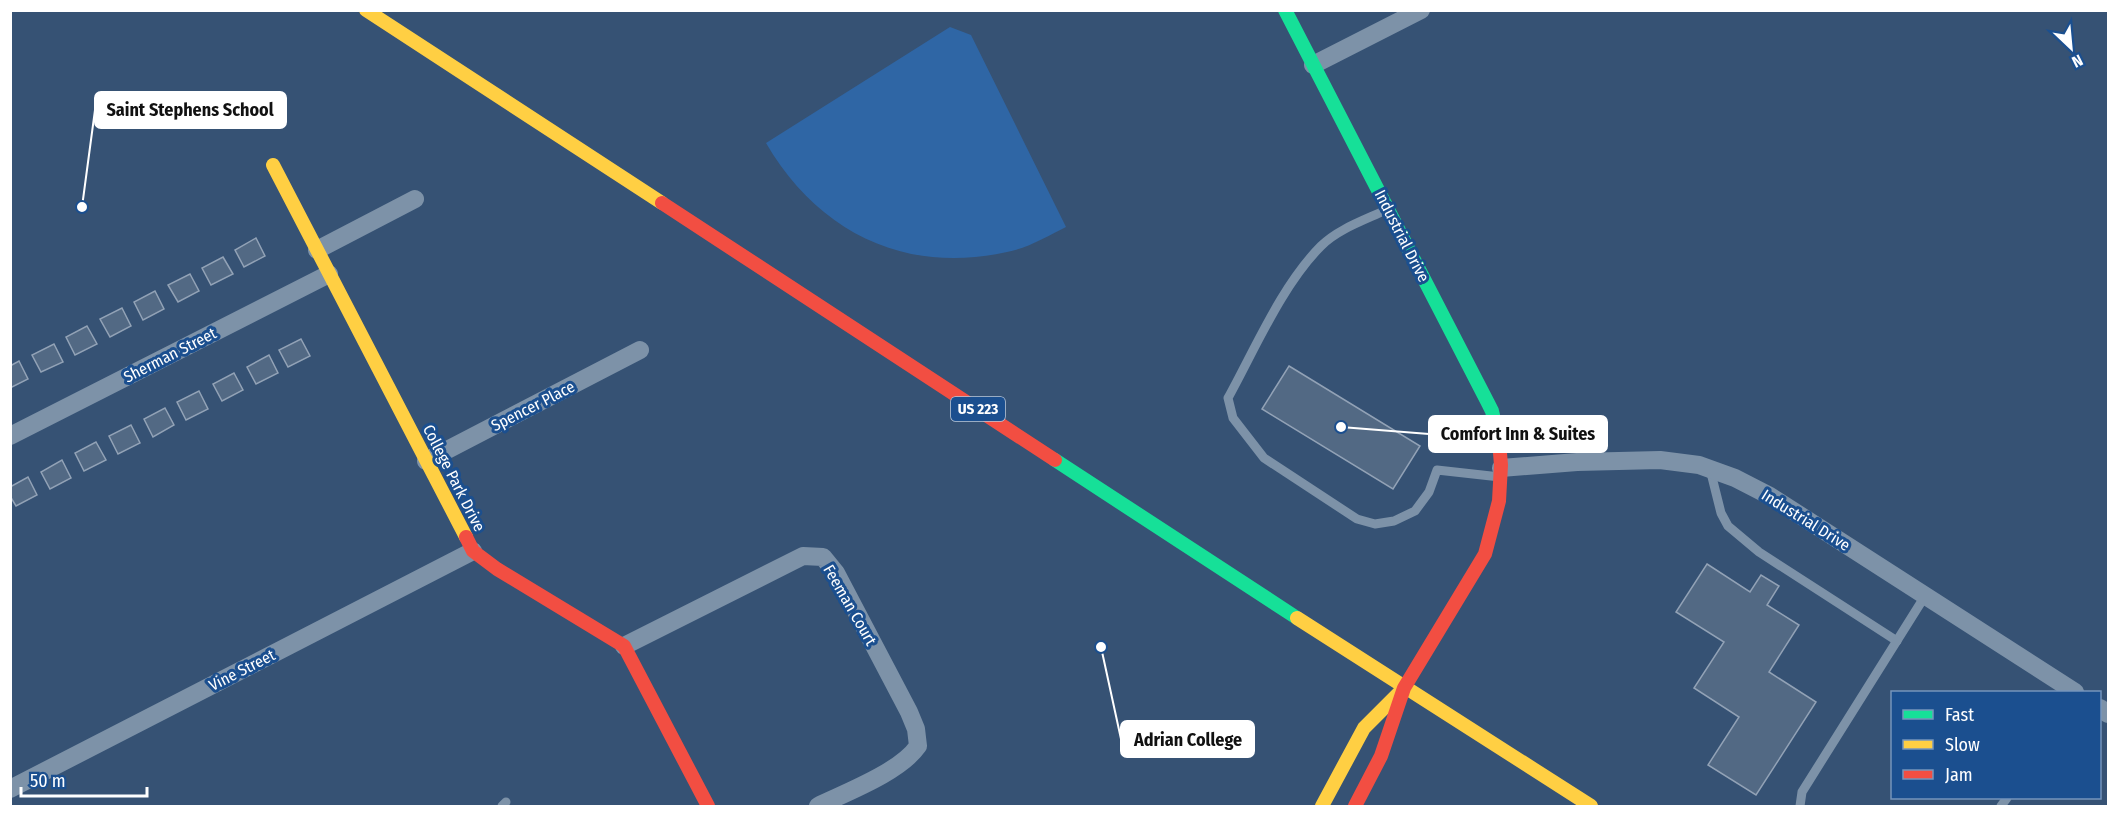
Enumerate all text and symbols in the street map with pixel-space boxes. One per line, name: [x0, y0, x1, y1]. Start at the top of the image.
north arrow: [2041, 18, 2101, 78]
text: N: [2069, 50, 2086, 72]
callout: Saint Stephens School: [95, 92, 286, 128]
text: Saint Stephens School: [106, 99, 274, 121]
street label: Industrial Drive: [1371, 187, 1433, 285]
street label: Sherman Street: [120, 323, 220, 387]
street label: Spencer Place: [488, 377, 578, 435]
road number: US 223: [951, 397, 1005, 421]
callout: Comfort Inn & Suites: [1429, 416, 1607, 452]
street label: College Park Drive: [419, 421, 489, 535]
text: Comfort Inn & Suites: [1441, 423, 1595, 445]
street label: Industrial Drive: [1758, 485, 1854, 555]
street label: Feeman Court: [819, 561, 881, 649]
street label: Vine Street: [206, 645, 279, 695]
legend: [1891, 691, 2101, 799]
text: Fast: [1945, 704, 1974, 726]
callout: Adrian College: [1121, 721, 1254, 757]
text: Adrian College: [1133, 729, 1242, 751]
text: Slow: [1945, 734, 1980, 756]
scale bar: [21, 760, 147, 798]
text: Jam: [1945, 764, 1973, 786]
text: 50 m: [30, 770, 66, 792]

